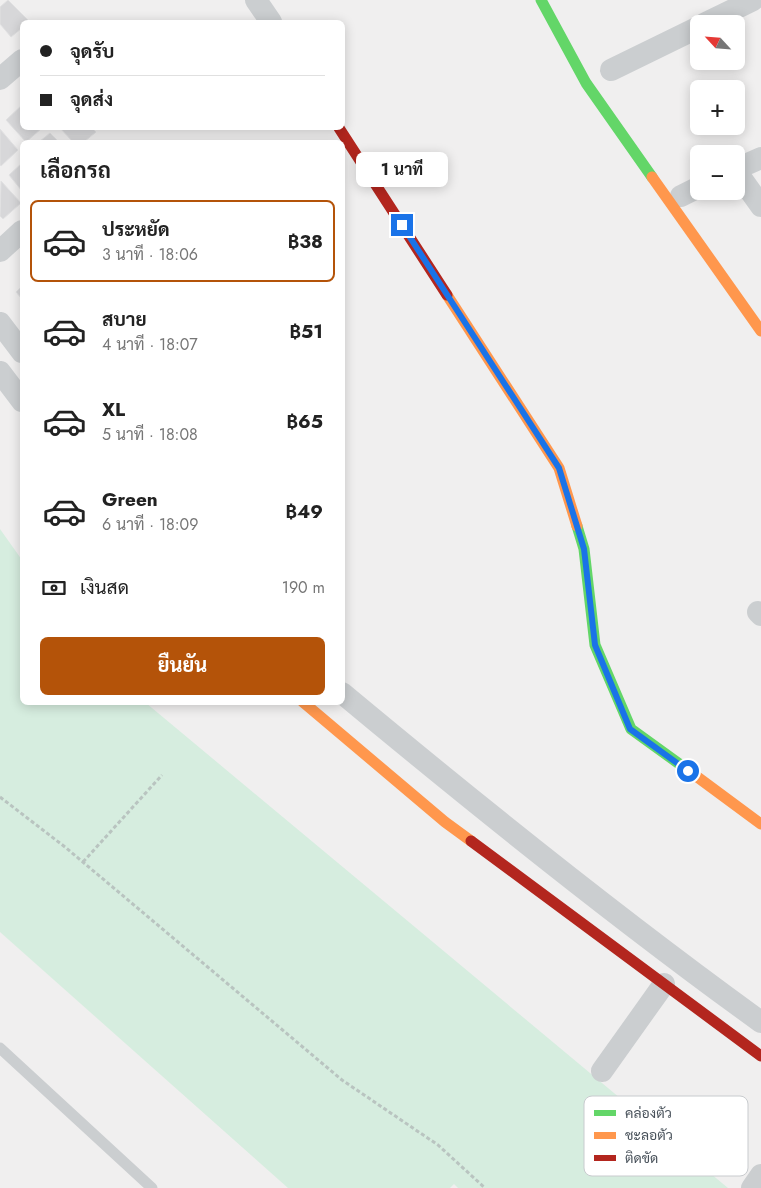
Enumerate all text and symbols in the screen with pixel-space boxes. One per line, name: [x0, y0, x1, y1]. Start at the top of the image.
north arrow: [690, 15, 745, 70]
map controls: [690, 15, 745, 200]
text: จุดรับ: [70, 38, 114, 65]
button: +: [690, 80, 745, 135]
text: จุดส่ง: [70, 86, 113, 113]
button: −: [690, 145, 745, 200]
callout: 1 นาที: [356, 152, 448, 188]
text: เลือกรถ: [40, 154, 111, 186]
text: 1 นาที: [381, 158, 423, 181]
route end: [391, 214, 413, 236]
text: ประหยัด: [102, 216, 170, 243]
icon: car: [42, 219, 87, 264]
text: ฿38: [288, 228, 323, 255]
text: 3 นาที · 18:06: [102, 243, 198, 266]
text: สบาย: [102, 306, 147, 333]
icon: car: [42, 309, 87, 354]
text: ฿51: [290, 318, 323, 345]
text: 4 นาที · 18:07: [102, 333, 198, 356]
text: XL: [102, 396, 125, 423]
icon: car: [42, 399, 87, 444]
text: ฿65: [287, 408, 323, 435]
text: 5 นาที · 18:08: [102, 423, 198, 446]
text: Green: [102, 486, 158, 513]
icon: car: [42, 489, 87, 534]
text: ฿49: [286, 498, 323, 525]
text: 6 นาที · 18:09: [102, 513, 198, 536]
icon: cash: [40, 574, 68, 602]
text: เงินสด: [80, 574, 129, 601]
text: 190 m: [282, 576, 325, 599]
button: ยืนยัน: [40, 637, 325, 695]
route start: [677, 760, 699, 782]
legend: [584, 1096, 748, 1176]
text: คล่องตัว: [625, 1103, 672, 1123]
text: ชะลอตัว: [625, 1125, 673, 1145]
text: ติดขัด: [625, 1148, 658, 1168]

